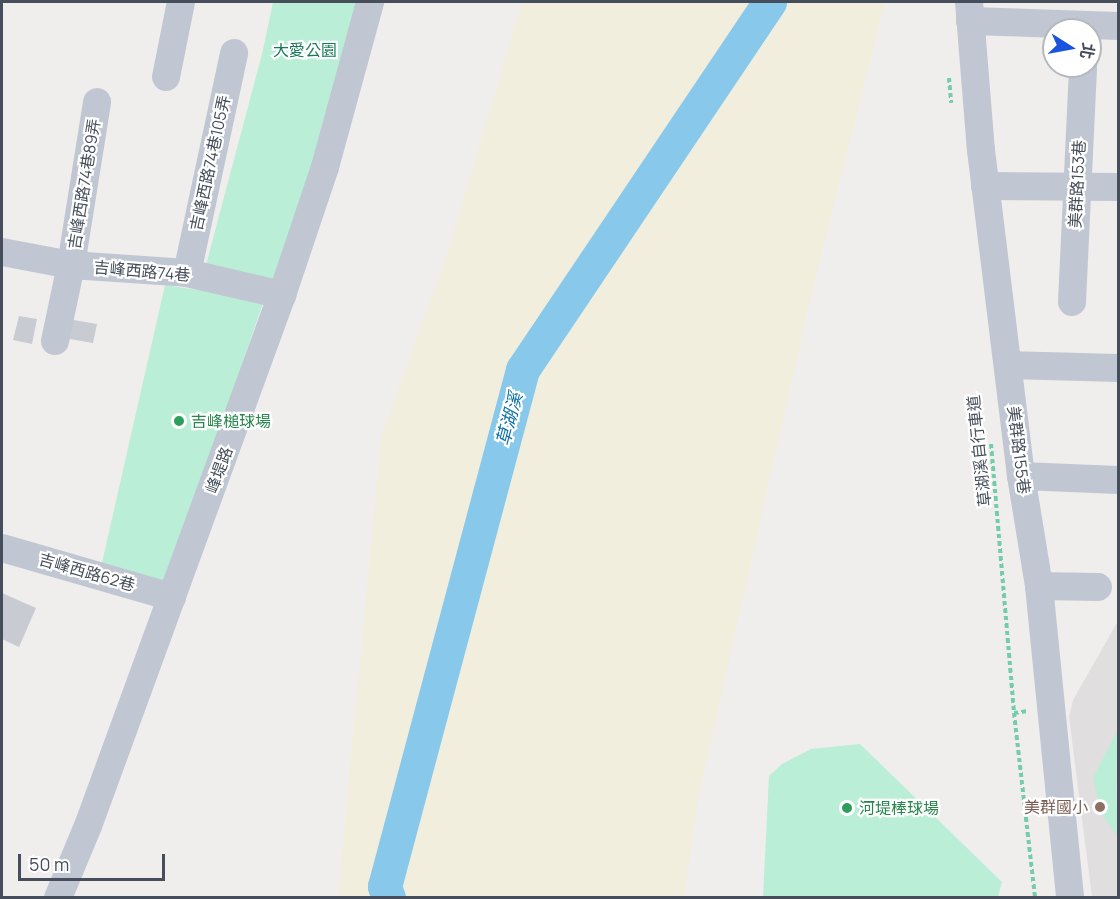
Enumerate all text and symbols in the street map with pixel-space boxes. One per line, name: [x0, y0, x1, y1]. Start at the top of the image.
north arrow: [1042, 18, 1102, 78]
park label: 大愛公園: [273, 40, 337, 60]
text: 北: [1075, 41, 1100, 61]
street label: 吉峰西路74巷105弄: [186, 93, 234, 233]
street label: 吉峰西路74巷89弄: [64, 117, 104, 251]
street label: 美群路153巷: [1065, 139, 1089, 229]
street label: 吉峰西路74巷: [93, 257, 191, 285]
water label: 草湖溪: [492, 390, 526, 448]
street label: 草湖溪自行車道: [964, 394, 994, 508]
street label: 美群路155巷: [1004, 405, 1034, 495]
place label: 吉峰槌球場: [191, 411, 271, 431]
marker: 吉峰槌球場: [172, 414, 186, 428]
street label: 峰堤路: [202, 444, 236, 496]
street label: 吉峰西路62巷: [37, 549, 137, 595]
place label: 美群國小: [1024, 797, 1088, 817]
place label: 河堤棒球場: [859, 798, 939, 818]
marker: 美群國小: [1093, 800, 1107, 814]
marker: 河堤棒球場: [840, 801, 854, 815]
scale bar: [21, 842, 168, 880]
text: 50 m: [29, 852, 69, 876]

